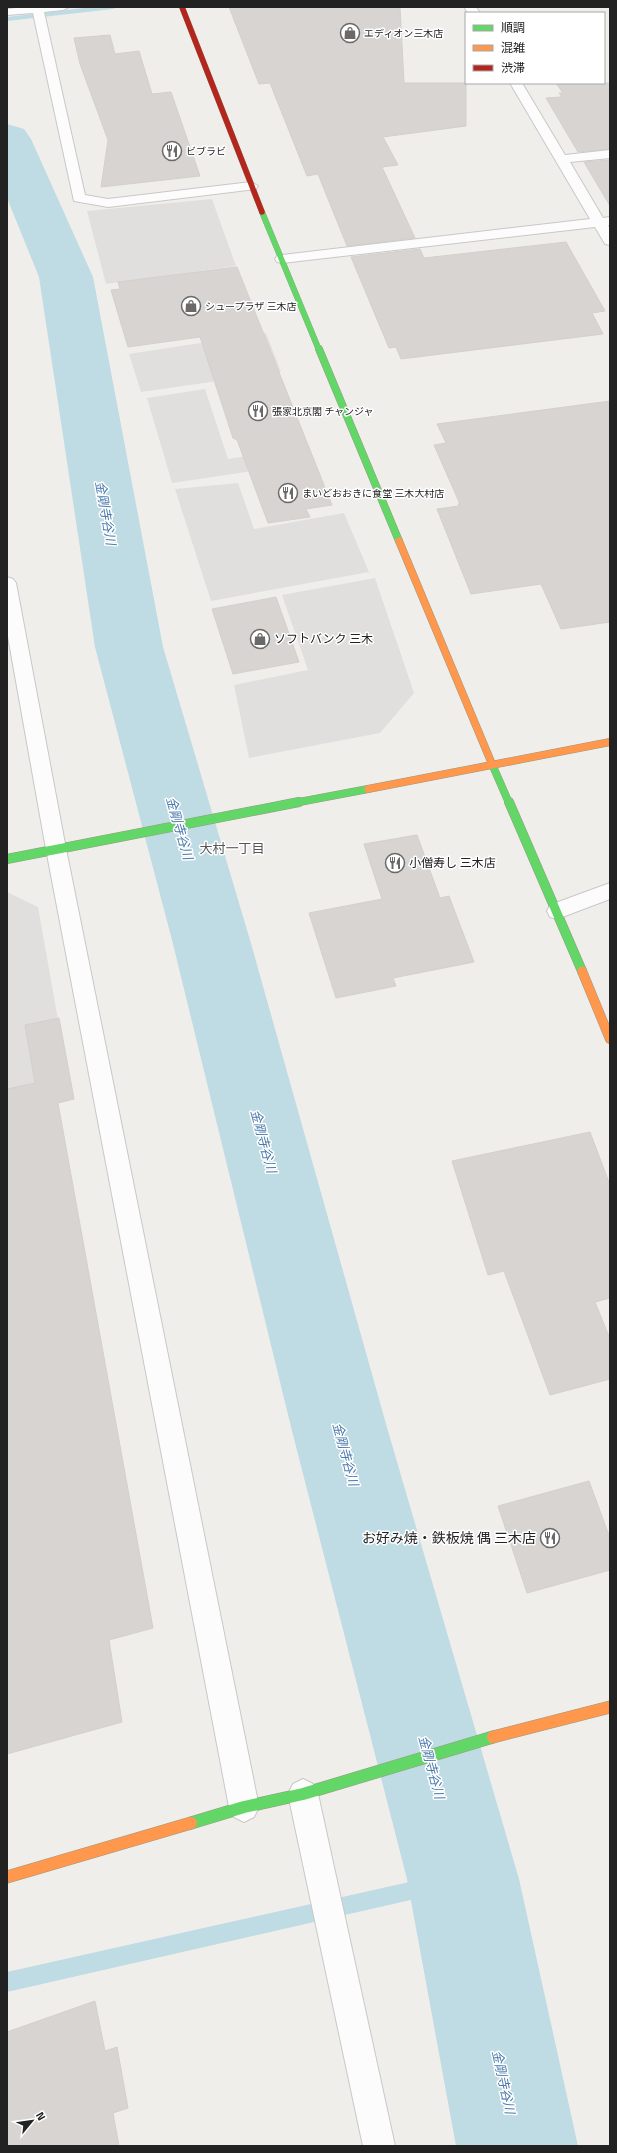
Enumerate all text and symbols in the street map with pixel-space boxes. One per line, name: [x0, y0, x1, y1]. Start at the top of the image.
legend: [465, 12, 605, 84]
text: 順調: [501, 18, 525, 37]
shop icon: エディオン三木店: [339, 22, 361, 44]
place label: エディオン三木店: [364, 26, 443, 41]
text: 混雑: [501, 38, 525, 57]
text: 渋滞: [501, 58, 525, 77]
restaurant icon: ビブラビ: [161, 140, 183, 162]
place label: ビブラビ: [186, 144, 226, 159]
shop icon: シュープラザ 三木店: [180, 295, 202, 317]
place label: シュープラザ 三木店: [205, 299, 297, 314]
restaurant icon: 張家北京閣 チャンジャ: [247, 400, 269, 422]
place label: 張家北京閣 チャンジャ: [272, 404, 374, 419]
water label: 金剛寺谷川: [91, 479, 122, 549]
restaurant icon: まいどおおきに食堂 三木大村店: [277, 482, 299, 504]
place label: まいどおおきに食堂 三木大村店: [302, 486, 444, 501]
shop icon: ソフトバンク 三木: [249, 628, 271, 650]
place label: ソフトバンク 三木: [274, 629, 373, 648]
water label: 金剛寺谷川: [161, 794, 199, 864]
district label: 大村一丁目: [199, 838, 265, 858]
restaurant icon: 小僧寿し 三木店: [384, 852, 406, 874]
place label: 小僧寿し 三木店: [409, 853, 496, 872]
water label: 金剛寺谷川: [246, 1107, 283, 1177]
water label: 金剛寺谷川: [328, 1420, 365, 1490]
place label: お好み焼・鉄板焼 偶 三木店: [362, 1527, 536, 1548]
restaurant icon: お好み焼・鉄板焼 偶 三木店: [539, 1527, 561, 1549]
water label: 金剛寺谷川: [414, 1733, 451, 1803]
water label: 金剛寺谷川: [487, 2048, 521, 2118]
north arrow: [12, 2101, 52, 2141]
text: N: [32, 2109, 50, 2123]

